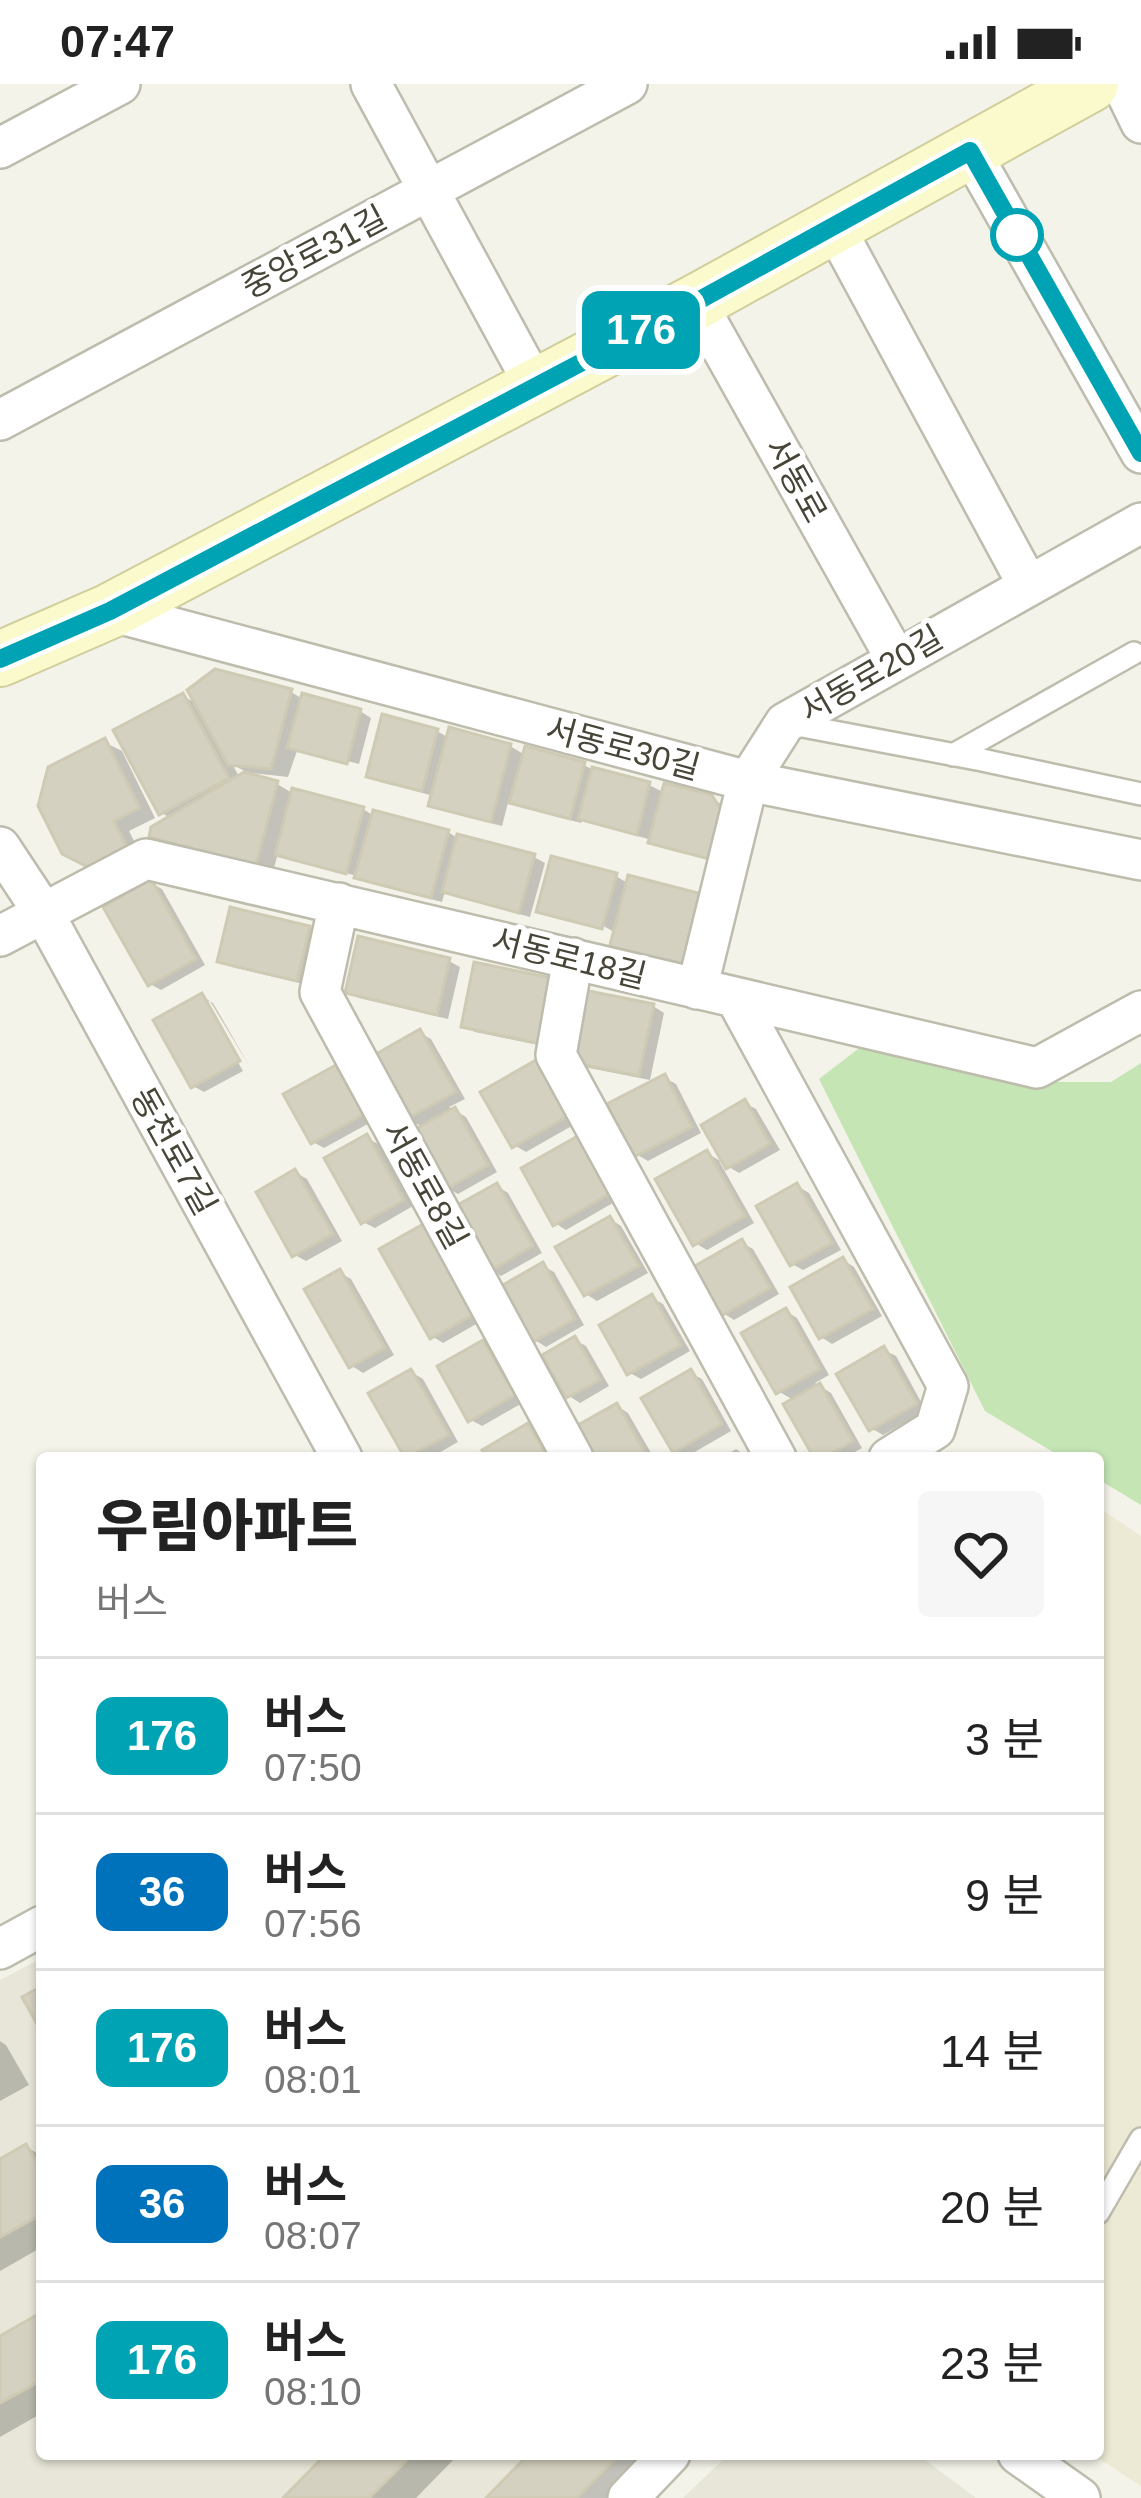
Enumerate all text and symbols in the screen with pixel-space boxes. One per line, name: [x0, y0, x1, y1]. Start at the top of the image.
text: 07:47: [60, 16, 175, 67]
street label: 중앙로31길: [235, 199, 393, 305]
unlabelled marker: [992, 210, 1042, 260]
line badge: 176: [572, 291, 710, 369]
text: 176: [606, 306, 676, 353]
street label: 서동로: [758, 431, 834, 529]
street label: 서동로20길: [793, 618, 949, 730]
street label: 서동로30길: [542, 710, 704, 786]
street label: 서동로18길: [488, 921, 650, 995]
street label: 동천로7길: [124, 1081, 224, 1221]
street label: 서동로8길: [375, 1115, 475, 1255]
button: heart: [918, 1491, 1044, 1617]
text: 우림아파트: [96, 1494, 358, 1558]
text: 버스: [96, 1581, 168, 1624]
text: 버스: [264, 1692, 347, 1743]
text: 176: [127, 1712, 197, 1759]
text: 3 분: [965, 1714, 1044, 1765]
text: 07:50: [264, 1746, 362, 1789]
text: 버스: [264, 1848, 347, 1899]
text: 36: [139, 1868, 185, 1915]
text: 9 분: [965, 1870, 1044, 1921]
text: 07:56: [264, 1902, 362, 1945]
text: 버스: [264, 2004, 347, 2055]
text: 176: [127, 2024, 197, 2071]
text: 14 분: [940, 2026, 1044, 2077]
text: 08:01: [264, 2058, 362, 2101]
text: 버스: [264, 2160, 347, 2211]
text: 36: [139, 2180, 185, 2227]
text: 20 분: [940, 2182, 1044, 2233]
text: 08:07: [264, 2214, 362, 2257]
text: 버스: [264, 2316, 347, 2367]
text: 176: [127, 2336, 197, 2383]
text: 23 분: [940, 2338, 1044, 2389]
text: 08:10: [264, 2370, 362, 2413]

